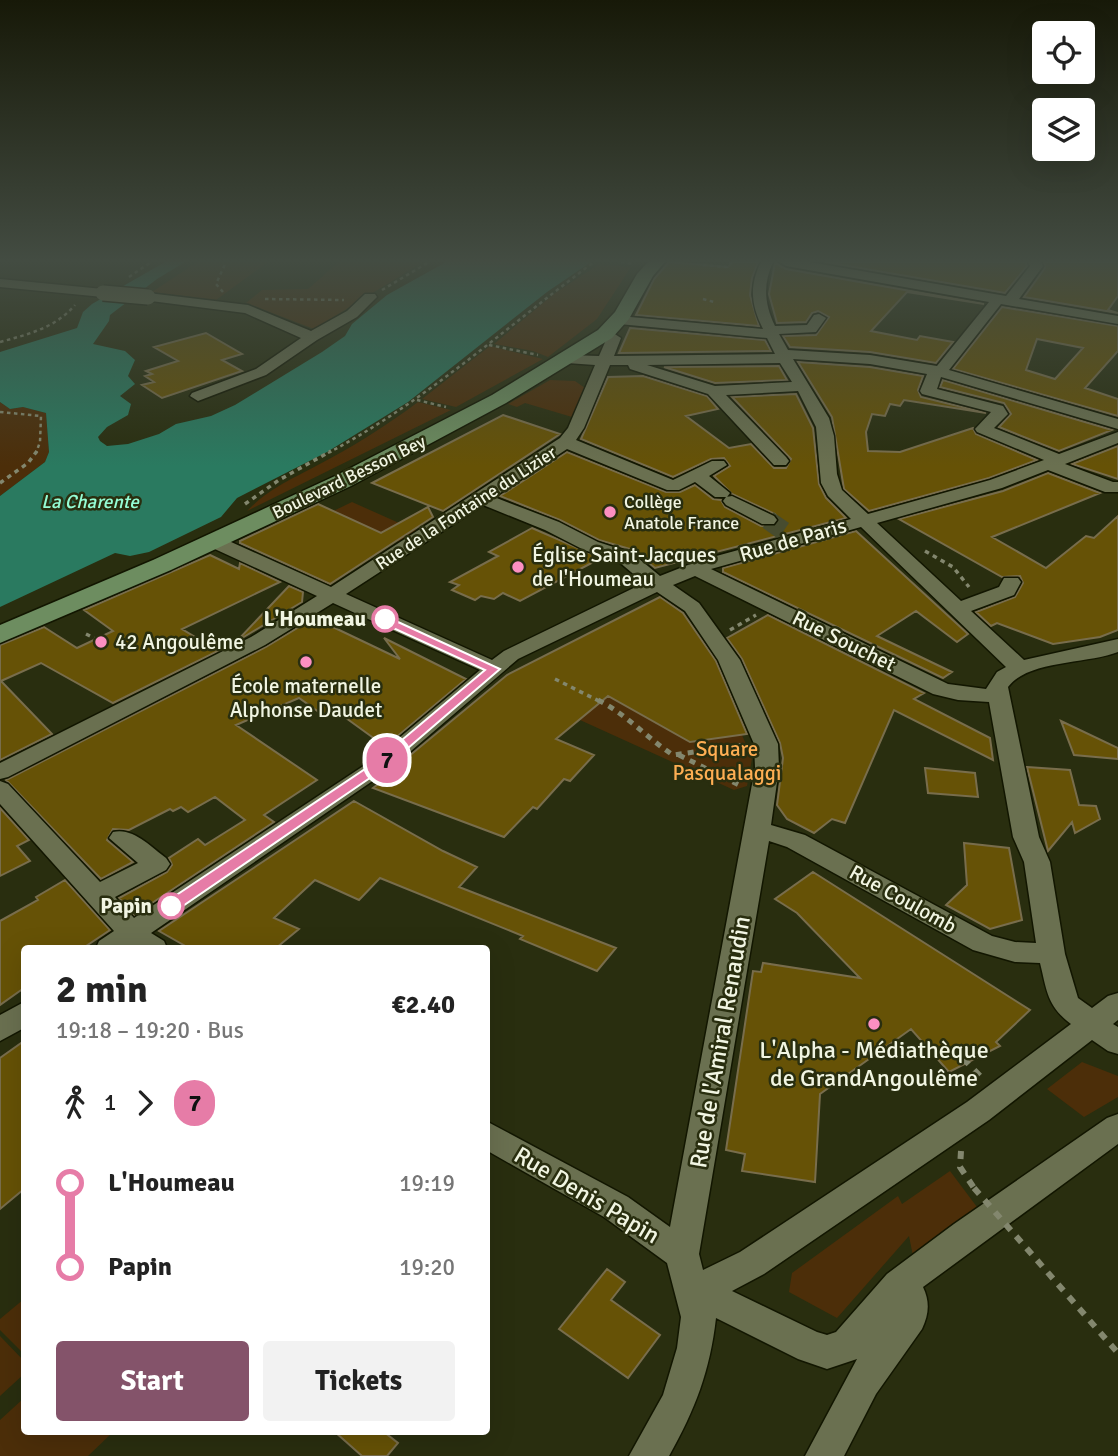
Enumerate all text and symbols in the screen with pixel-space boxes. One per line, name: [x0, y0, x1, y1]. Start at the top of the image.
map controls: [1032, 21, 1095, 161]
button: locate: [1032, 21, 1095, 84]
button: layers: [1032, 98, 1095, 161]
street label: Boulevard Besson Bey: [269, 430, 430, 524]
street label: Rue de la Fontaine du Lizier: [371, 441, 561, 575]
water label: La Charente: [41, 490, 140, 514]
place label: Collège Anatole France: [624, 491, 739, 534]
marker: Collège Anatole France: [602, 504, 618, 520]
street label: Rue de Paris: [737, 512, 849, 568]
place label: Église Saint-Jacques de l'Houmeau: [532, 542, 716, 592]
marker: Église Saint-Jacques de l'Houmeau: [510, 559, 526, 575]
street label: Rue Souchet: [788, 605, 900, 677]
place label: L'Houmeau: [264, 606, 366, 632]
marker: L'Houmeau: [372, 606, 398, 632]
place label: 42 Angoulême: [115, 629, 244, 655]
marker: 42 Angoulême: [93, 634, 109, 650]
marker: École maternelle Alphonse Daudet: [298, 654, 314, 670]
place label: École maternelle Alphonse Daudet: [230, 673, 382, 723]
park label: Square Pasqualaggi: [672, 736, 782, 786]
line badge: 7: [364, 737, 410, 783]
text: 7: [381, 745, 393, 775]
street label: Rue Coulomb: [845, 859, 961, 939]
place label: Papin: [100, 893, 152, 919]
marker: Papin: [158, 893, 184, 919]
street label: Rue de l'Amiral Renaudin: [683, 913, 757, 1171]
text: 2 min: [56, 966, 148, 1013]
text: €2.40: [391, 989, 455, 1021]
text: 19:18 – 19:20 · Bus: [56, 1016, 244, 1045]
marker: L'Alpha - Médiathèque de GrandAngoulême: [866, 1016, 882, 1032]
place label: L'Alpha - Médiathèque de GrandAngoulême: [759, 1035, 989, 1093]
icon: walk: [56, 1084, 94, 1122]
icon: forward: [126, 1084, 164, 1122]
text: 1: [104, 1088, 116, 1117]
text: 7: [188, 1088, 201, 1118]
street label: Rue Denis Papin: [509, 1140, 665, 1250]
text: L'Houmeau: [108, 1167, 235, 1199]
text: 19:19: [399, 1169, 455, 1198]
text: Papin: [108, 1251, 172, 1283]
text: 19:20: [399, 1253, 455, 1282]
button: Start: [56, 1341, 249, 1421]
button: Tickets: [263, 1341, 455, 1421]

